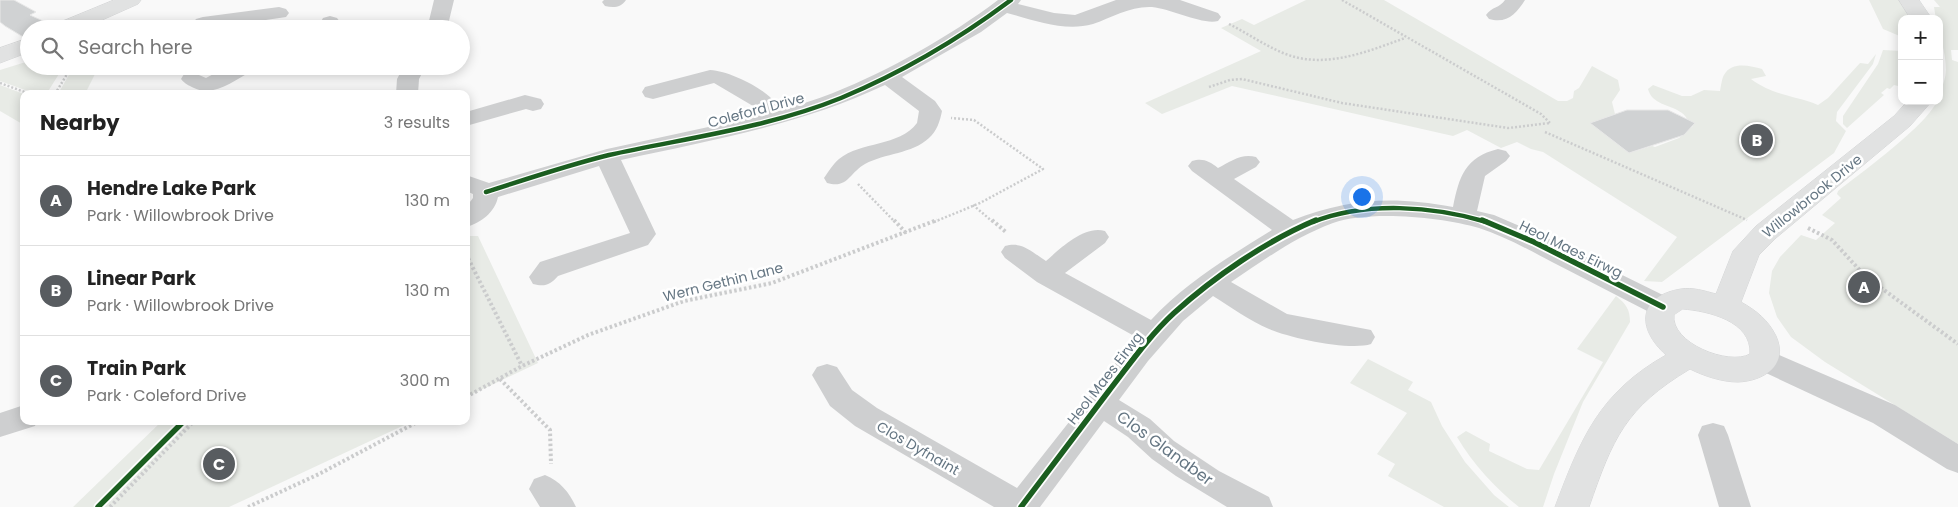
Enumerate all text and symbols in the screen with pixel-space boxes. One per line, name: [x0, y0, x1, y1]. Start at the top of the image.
map controls: [1898, 15, 1943, 105]
button: +: [1898, 15, 1943, 60]
search box: [20, 20, 470, 75]
icon: search: [38, 34, 66, 62]
text: Search here: [78, 34, 192, 61]
button: −: [1898, 60, 1943, 105]
street label: Coleford Drive: [706, 87, 807, 132]
text: Nearby: [40, 108, 120, 137]
text: 3 results: [384, 111, 450, 134]
pin: B: [1741, 121, 1773, 159]
street label: Willowbrook Drive: [1758, 149, 1866, 243]
text: Hendre Lake Park: [87, 175, 256, 202]
your location: [1349, 184, 1375, 210]
text: A: [50, 189, 62, 212]
text: 130 m: [405, 189, 450, 212]
text: Park · Willowbrook Drive: [87, 204, 274, 227]
street label: Heol Maes Eirwg: [1516, 215, 1626, 283]
street label: Wern Gethin Lane: [661, 257, 785, 307]
text: Linear Park: [87, 265, 196, 292]
pin: A: [1848, 268, 1880, 306]
text: B: [51, 279, 61, 302]
text: 130 m: [405, 279, 450, 302]
text: Park · Willowbrook Drive: [87, 294, 274, 317]
street label: Heol Maes Eirwg: [1062, 327, 1148, 429]
text: Train Park: [87, 355, 186, 382]
text: C: [50, 369, 62, 392]
text: 300 m: [400, 369, 450, 392]
text: Park · Coleford Drive: [87, 384, 246, 407]
street label: Clos Glanaber: [1112, 405, 1218, 491]
street label: Clos Dyfnaint: [873, 416, 963, 480]
pin: C: [203, 445, 235, 483]

